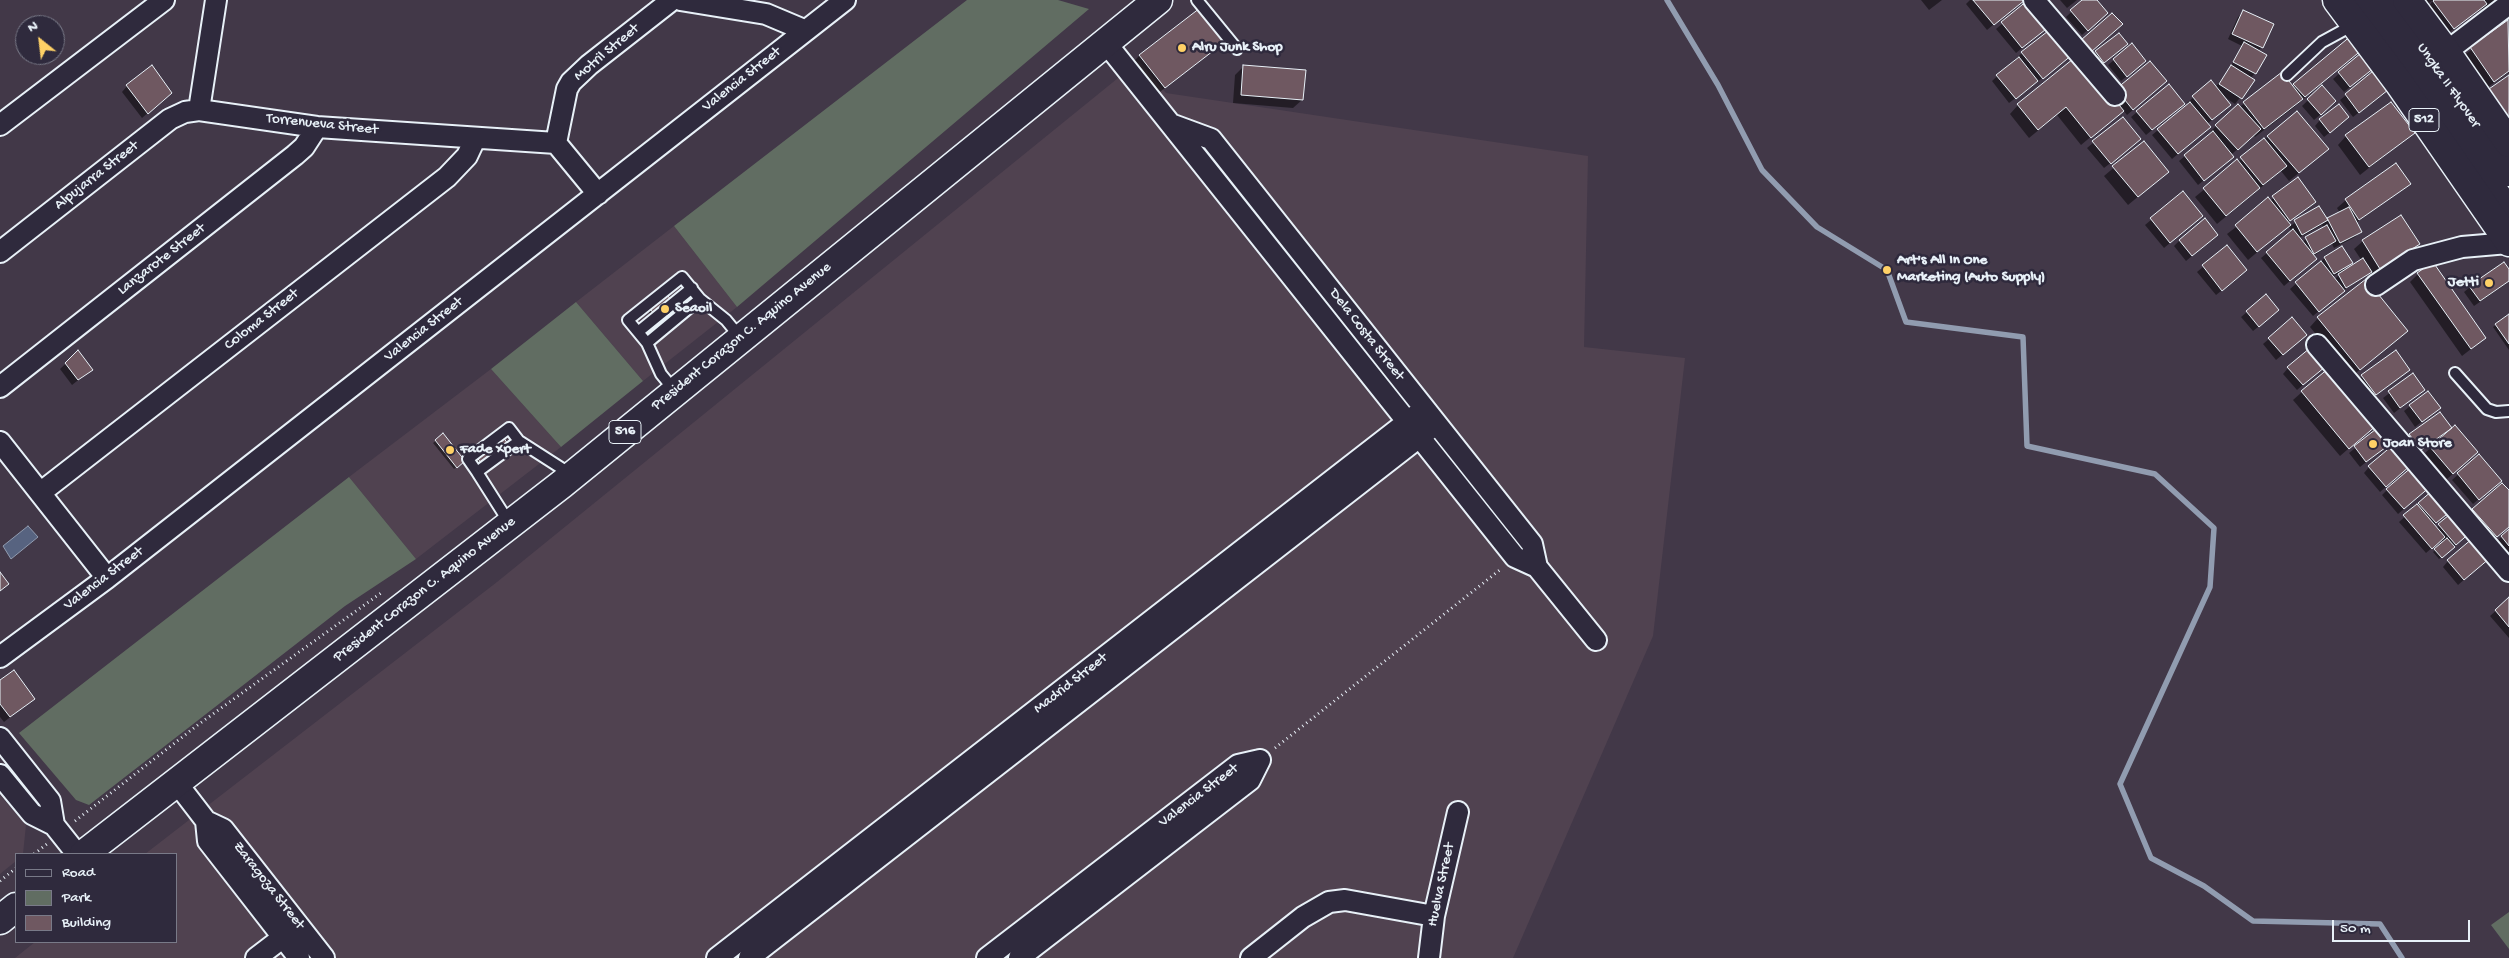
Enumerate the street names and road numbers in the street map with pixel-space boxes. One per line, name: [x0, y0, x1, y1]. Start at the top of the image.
street label: Motril Street: [571, 20, 643, 86]
street label: Ungka II Flyover: [2412, 40, 2484, 132]
street label: Valencia Street: [699, 44, 785, 116]
road number: 512: [2409, 108, 2439, 132]
street label: Torrenueva Street: [265, 110, 379, 140]
street label: Alpujarra Street: [51, 138, 143, 214]
street label: Lanzarote Street: [115, 220, 209, 300]
street label: President Corazon C. Aquino Avenue: [648, 259, 836, 415]
street label: Coloma Street: [221, 285, 303, 355]
street label: Dela Costa Street: [1324, 285, 1408, 385]
street label: Valencia Street: [381, 294, 467, 366]
road number: 516: [609, 421, 641, 444]
street label: President Corazon C. Aquino Avenue: [330, 513, 520, 667]
street label: Valencia Street: [61, 543, 147, 615]
street label: Madrid Street: [1031, 650, 1111, 718]
street label: Valencia Street: [1156, 760, 1242, 832]
street label: Zaragoza Street: [228, 839, 308, 933]
street label: Huelva Street: [1424, 841, 1460, 929]

